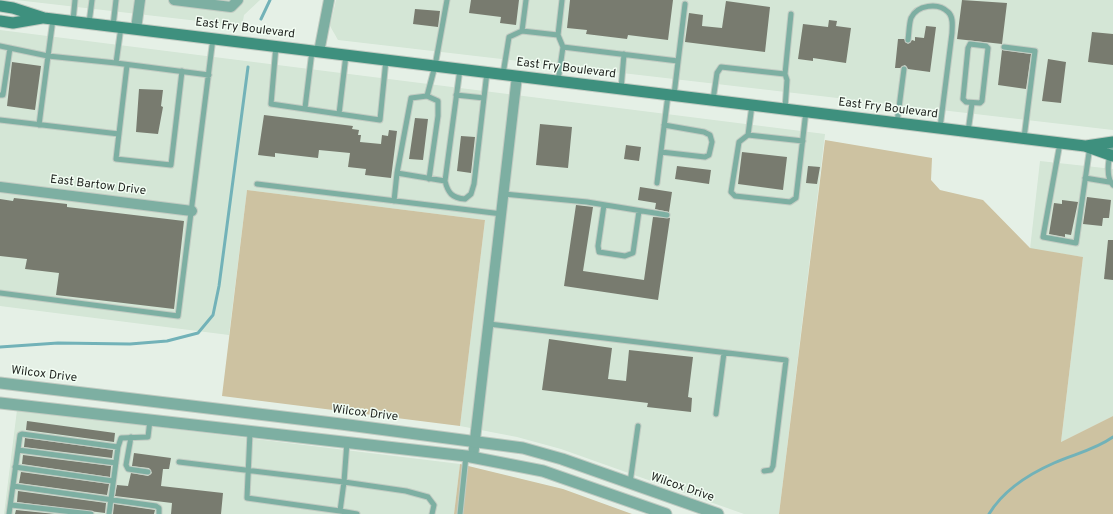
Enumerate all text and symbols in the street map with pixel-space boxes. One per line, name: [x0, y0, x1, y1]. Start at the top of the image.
street label: East Fry Boulevard: [194, 16, 296, 42]
street label: East Fry Boulevard: [515, 56, 617, 82]
street label: East Fry Boulevard: [837, 96, 939, 122]
street label: East Bartow Drive: [49, 173, 147, 199]
street label: Wilcox Drive: [10, 364, 78, 386]
street label: Wilcox Drive: [331, 403, 399, 425]
street label: Wilcox Drive: [648, 470, 716, 506]

